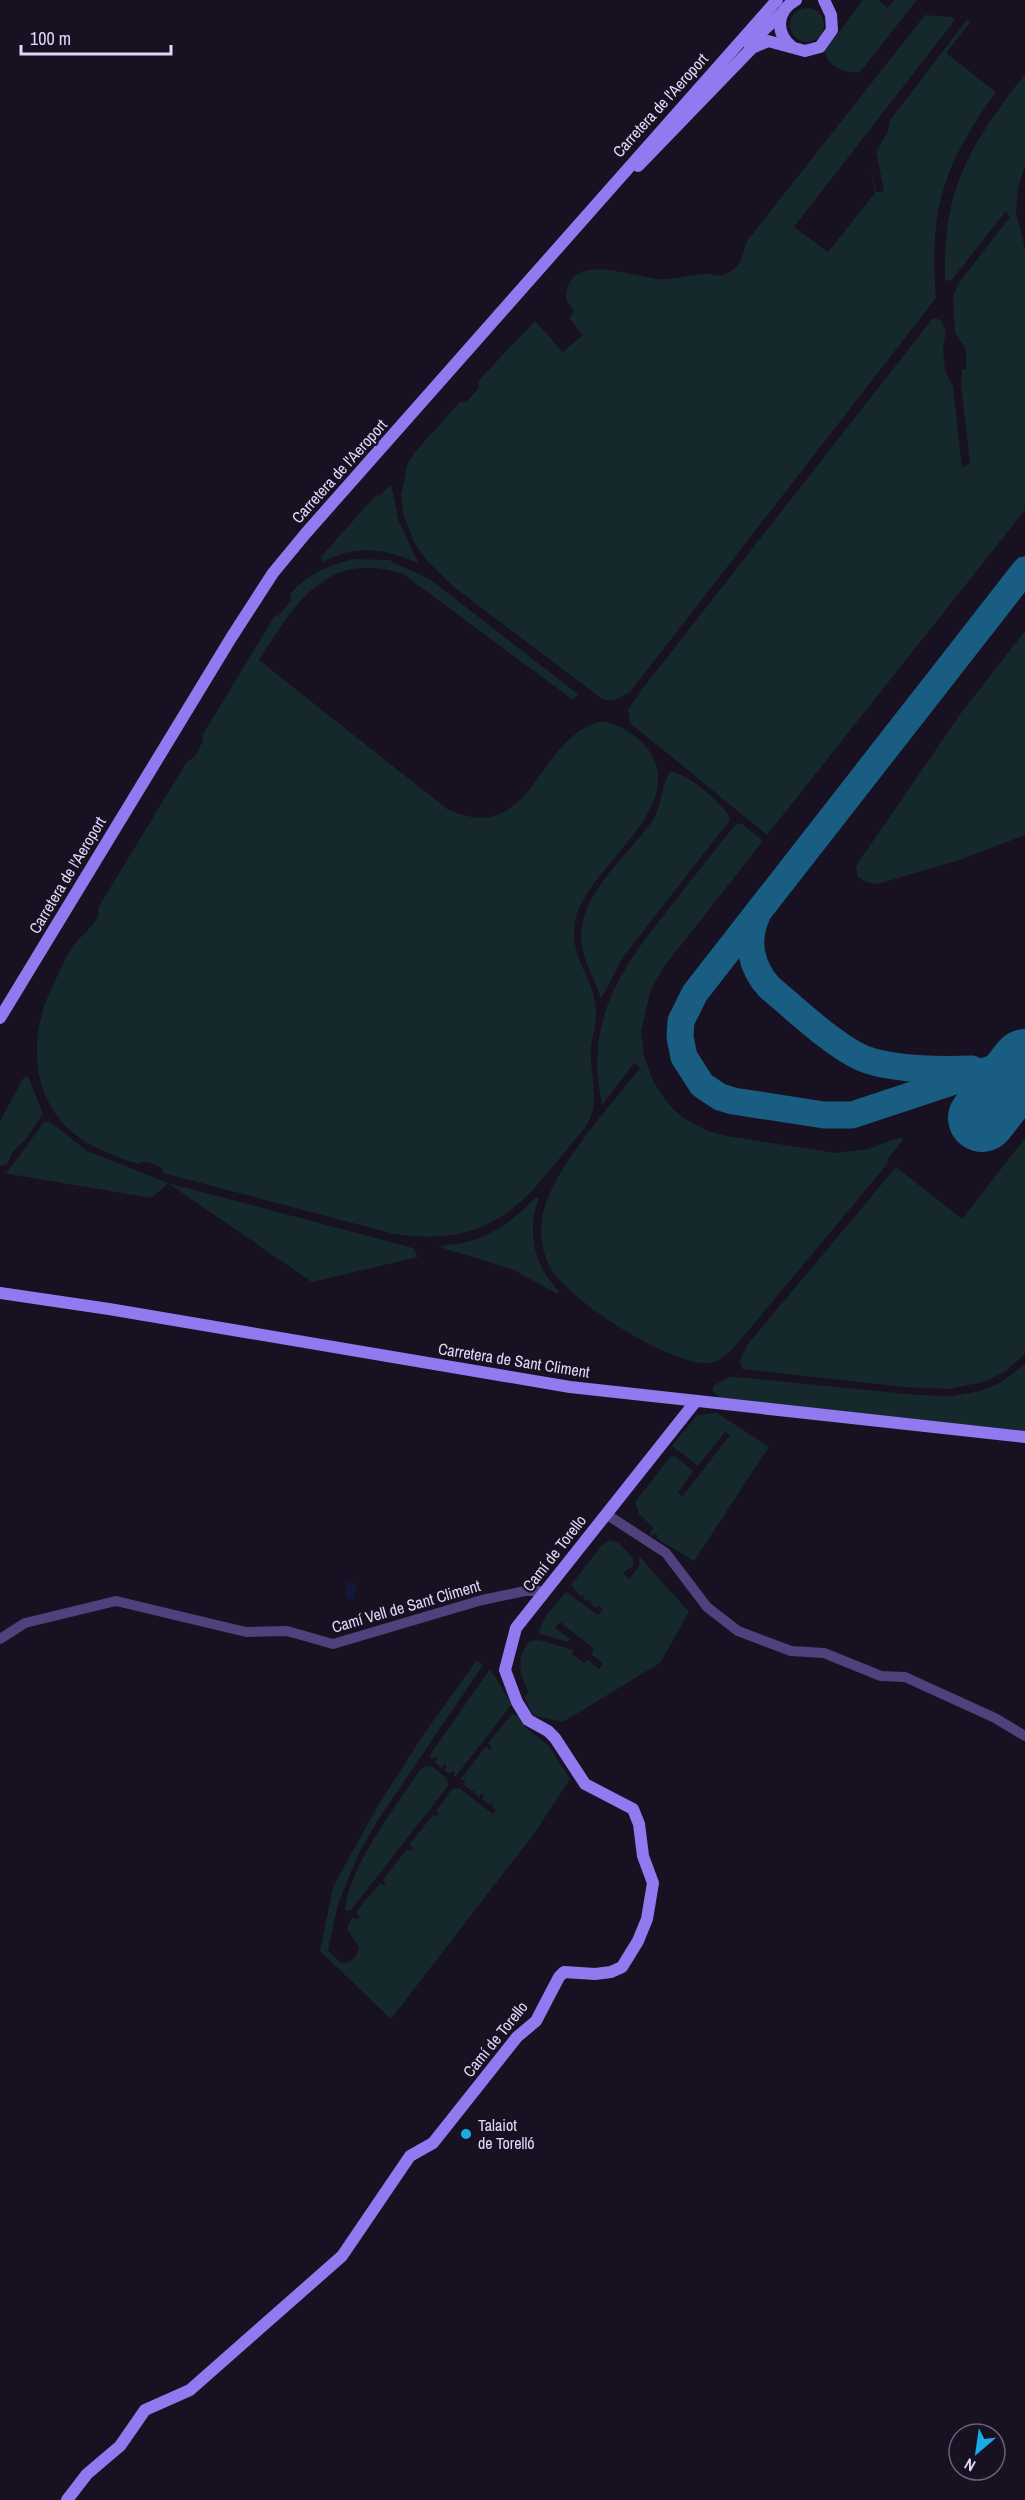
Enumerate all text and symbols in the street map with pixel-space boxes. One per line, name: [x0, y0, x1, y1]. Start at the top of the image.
scale bar: [21, 18, 171, 56]
text: 100 m: [30, 26, 71, 51]
street label: Carretera de l'Aeroport: [607, 48, 713, 162]
street label: Carretera de l'Aeroport: [286, 414, 392, 528]
street label: Carretera de l'Aeroport: [23, 812, 111, 938]
street label: Carretera de Sant Climent: [437, 1337, 592, 1383]
street label: Camí de Torello: [517, 1510, 591, 1596]
street label: Camí Vell de Sant Climent: [329, 1574, 483, 1638]
street label: Camí de Torello: [458, 1996, 532, 2082]
place label: Talaiot de Torelló: [478, 2114, 535, 2154]
marker: Talaiot de Torelló: [459, 2127, 473, 2141]
north arrow: [947, 2422, 1007, 2482]
text: N: [960, 2453, 979, 2477]

